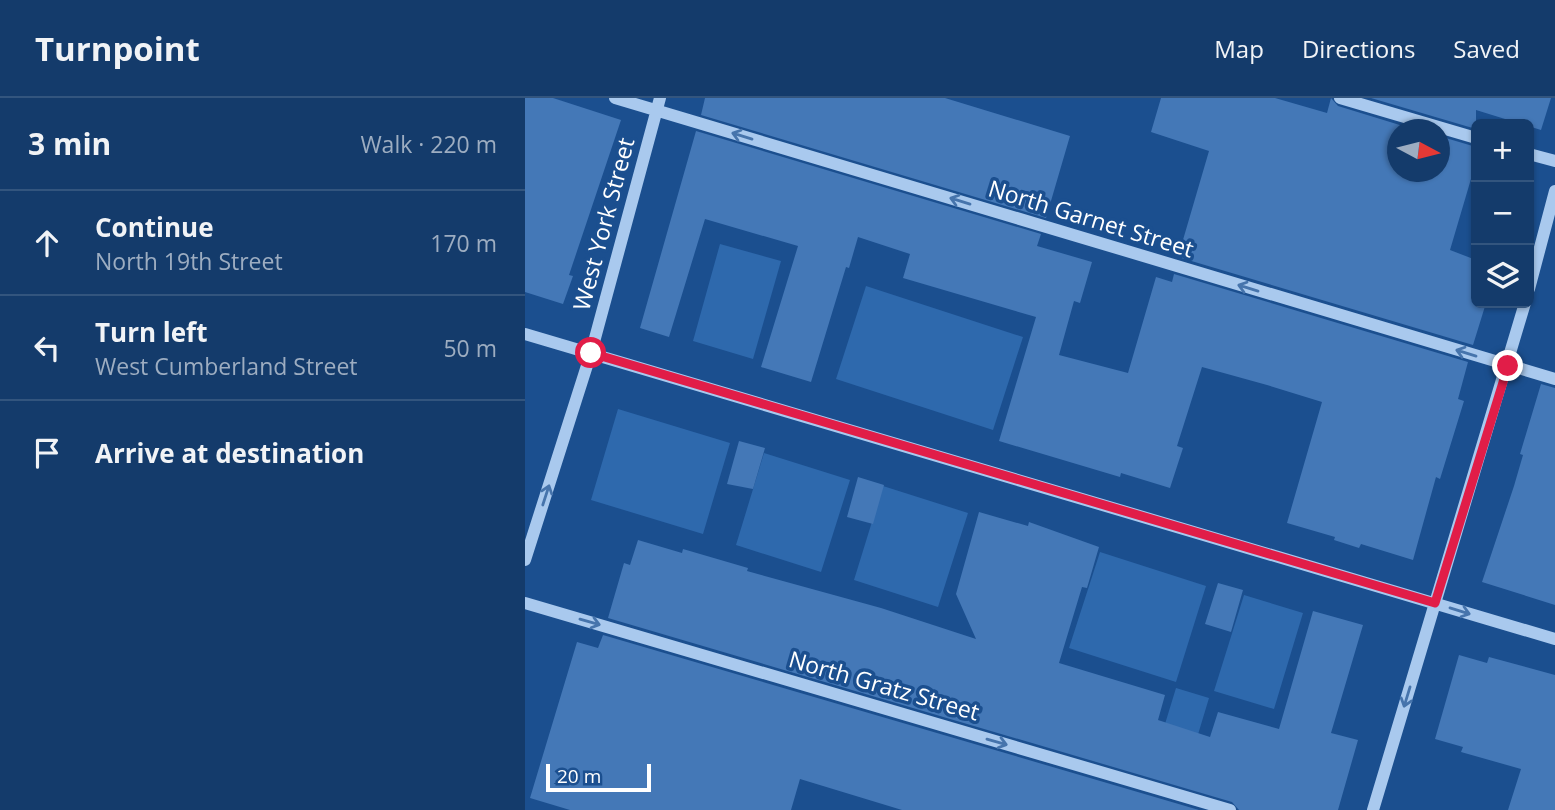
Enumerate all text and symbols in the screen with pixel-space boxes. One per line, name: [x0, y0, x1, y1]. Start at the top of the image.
text: Turnpoint: [35, 26, 200, 71]
text: Map: [1214, 32, 1264, 65]
text: Directions: [1302, 32, 1415, 65]
text: Saved: [1453, 32, 1520, 65]
north arrow: [1387, 119, 1450, 182]
map controls: [1471, 119, 1534, 308]
button: +: [1471, 119, 1534, 182]
text: 3 min: [28, 123, 111, 164]
text: Walk · 220 m: [360, 128, 497, 160]
one-way arrow: [731, 128, 753, 141]
street label: West York Street: [565, 134, 641, 314]
street label: North Garnet Street: [985, 172, 1198, 265]
button: −: [1471, 182, 1534, 245]
one-way arrow: [949, 194, 971, 207]
text: Continue: [95, 209, 214, 245]
icon: ahead: [28, 224, 66, 262]
text: 170 m: [430, 227, 497, 259]
text: North 19th Street: [95, 245, 283, 277]
button: layers: [1471, 245, 1534, 308]
one-way arrow: [1237, 280, 1259, 293]
text: Turn left: [95, 314, 207, 350]
icon: left: [28, 329, 66, 367]
text: 50 m: [443, 332, 497, 364]
route start: [575, 337, 606, 368]
one-way arrow: [1455, 345, 1477, 358]
text: West Cumberland Street: [95, 350, 358, 382]
route end: [1492, 350, 1523, 381]
icon: arrive: [28, 434, 66, 472]
text: Arrive at destination: [95, 435, 364, 471]
one-way arrow: [540, 484, 553, 506]
one-way arrow: [1448, 605, 1470, 618]
one-way arrow: [579, 617, 601, 630]
street label: North Gratz Street: [785, 643, 983, 728]
one-way arrow: [1400, 685, 1413, 707]
one-way arrow: [986, 736, 1008, 749]
scale bar: [546, 761, 651, 793]
text: 20 m: [557, 763, 601, 789]

